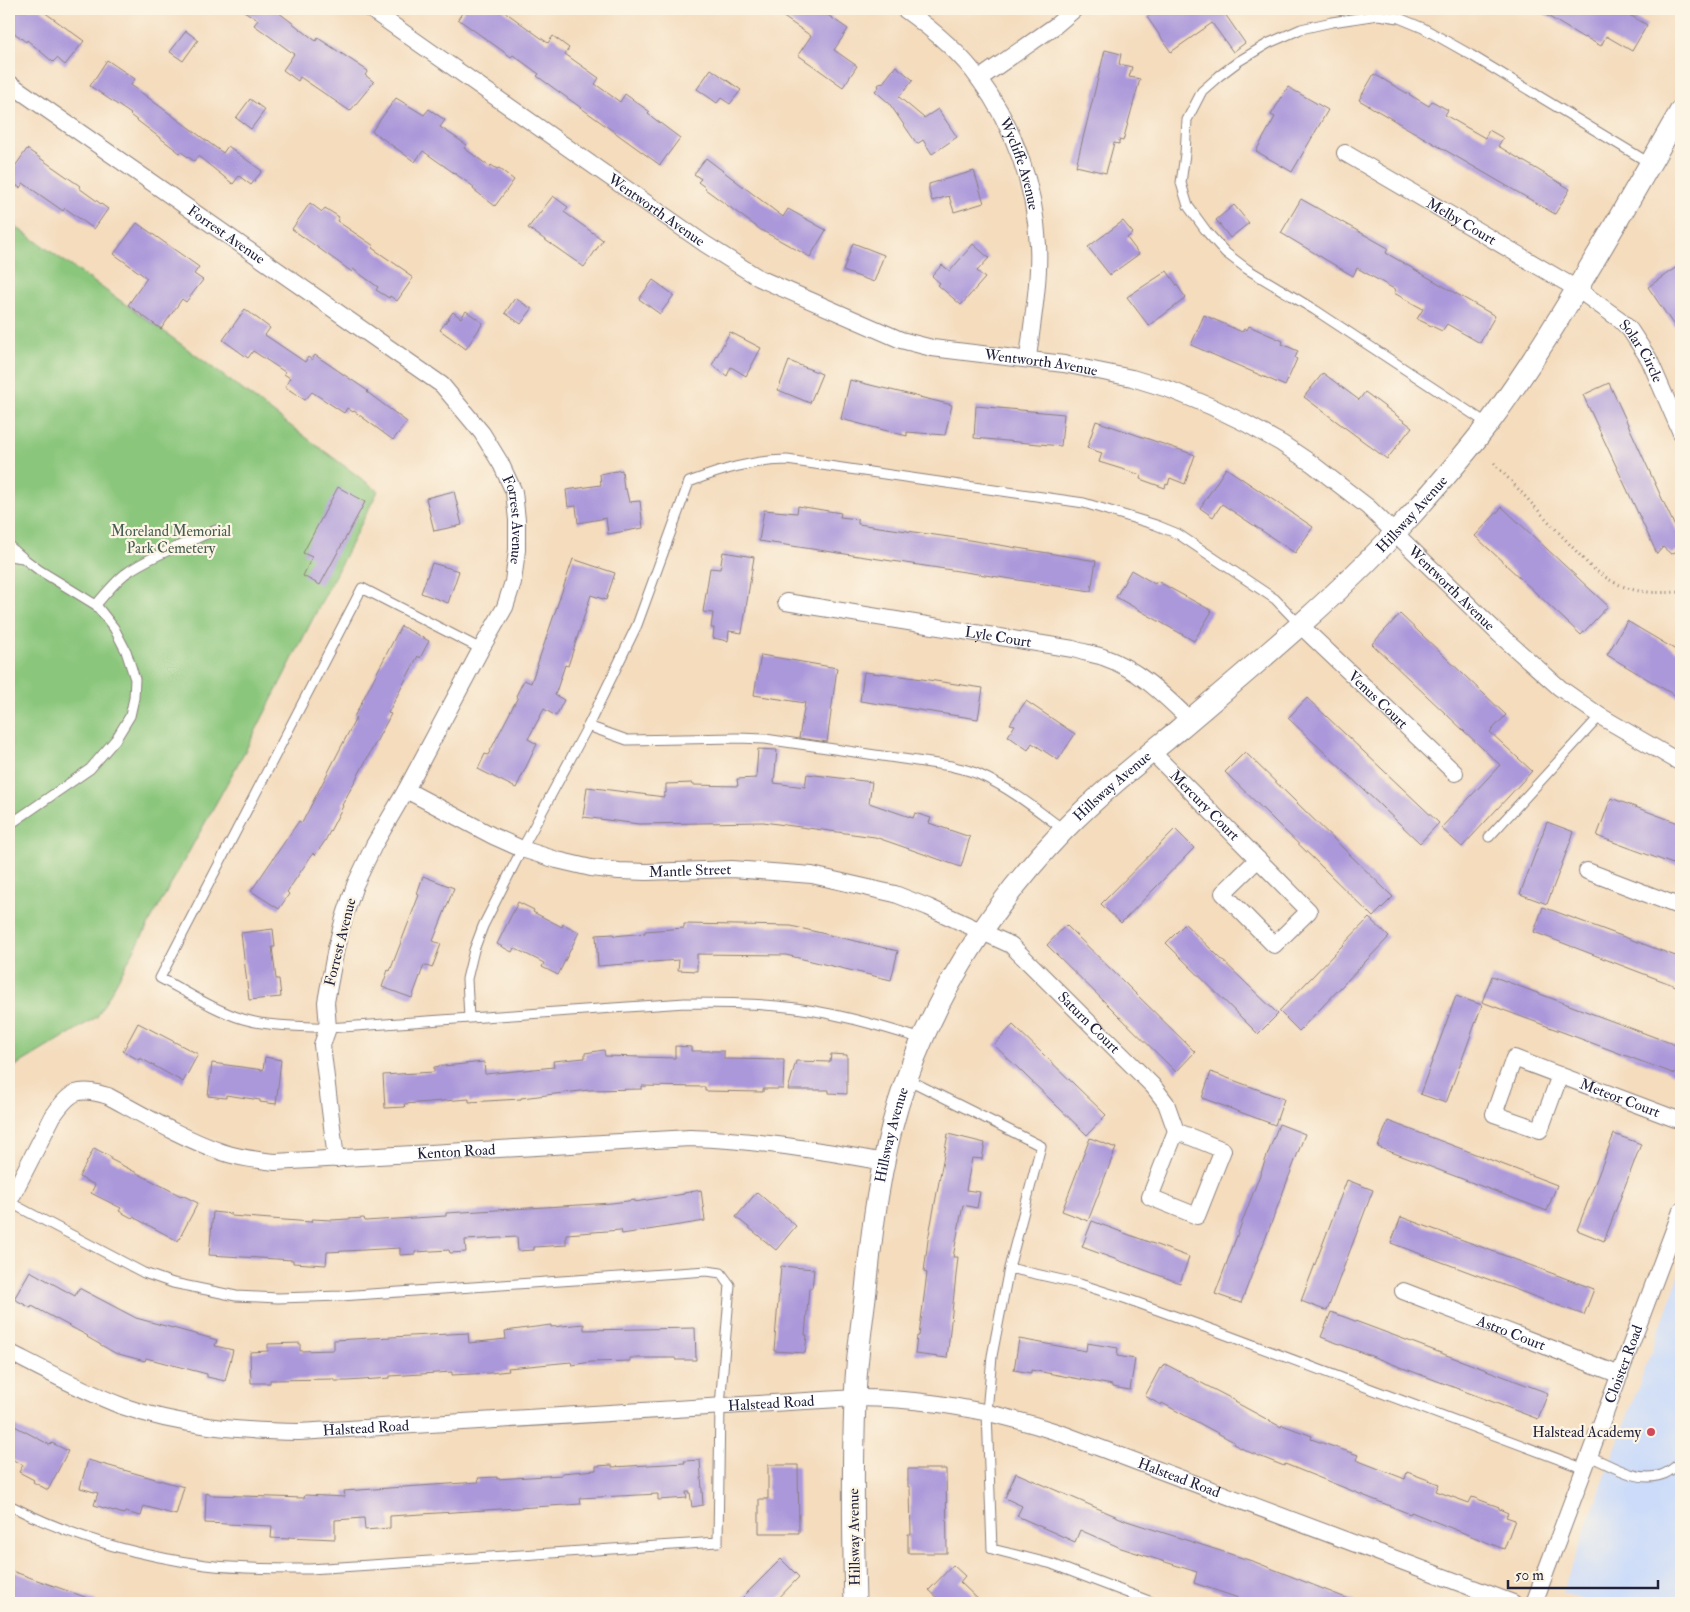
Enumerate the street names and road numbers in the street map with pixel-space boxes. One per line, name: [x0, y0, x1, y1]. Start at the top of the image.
street label: Wycliffe Avenue: [994, 114, 1043, 212]
street label: Wentworth Avenue: [603, 169, 708, 251]
street label: Melby Court: [1423, 194, 1500, 250]
street label: Forrest Avenue: [184, 201, 269, 269]
street label: Solar Circle: [1615, 315, 1667, 386]
street label: Wentworth Avenue: [982, 345, 1099, 381]
street label: Forrest Avenue: [497, 472, 526, 565]
street label: Hillsway Avenue: [1372, 472, 1452, 557]
street label: Wentworth Avenue: [1403, 541, 1499, 635]
street label: Lyle Court: [963, 622, 1033, 652]
street label: Venus Court: [1344, 667, 1412, 733]
street label: Hillsway Avenue: [1069, 747, 1155, 826]
street label: Mercury Court: [1165, 766, 1243, 845]
street label: Mantle Street: [648, 860, 732, 882]
street label: Forrest Avenue: [320, 896, 361, 988]
street label: Saturn Court: [1053, 988, 1124, 1058]
street label: Meteor Court: [1577, 1075, 1663, 1122]
street label: Hillsway Avenue: [871, 1085, 913, 1184]
street label: Kenton Road: [416, 1140, 497, 1164]
street label: Astro Court: [1473, 1311, 1548, 1355]
street label: Cloister Road: [1601, 1322, 1648, 1406]
street label: Halstead Road: [727, 1392, 816, 1416]
street label: Halstead Road: [322, 1416, 410, 1441]
street label: Halstead Road: [1135, 1454, 1223, 1502]
street label: Hillsway Avenue: [844, 1488, 865, 1586]

